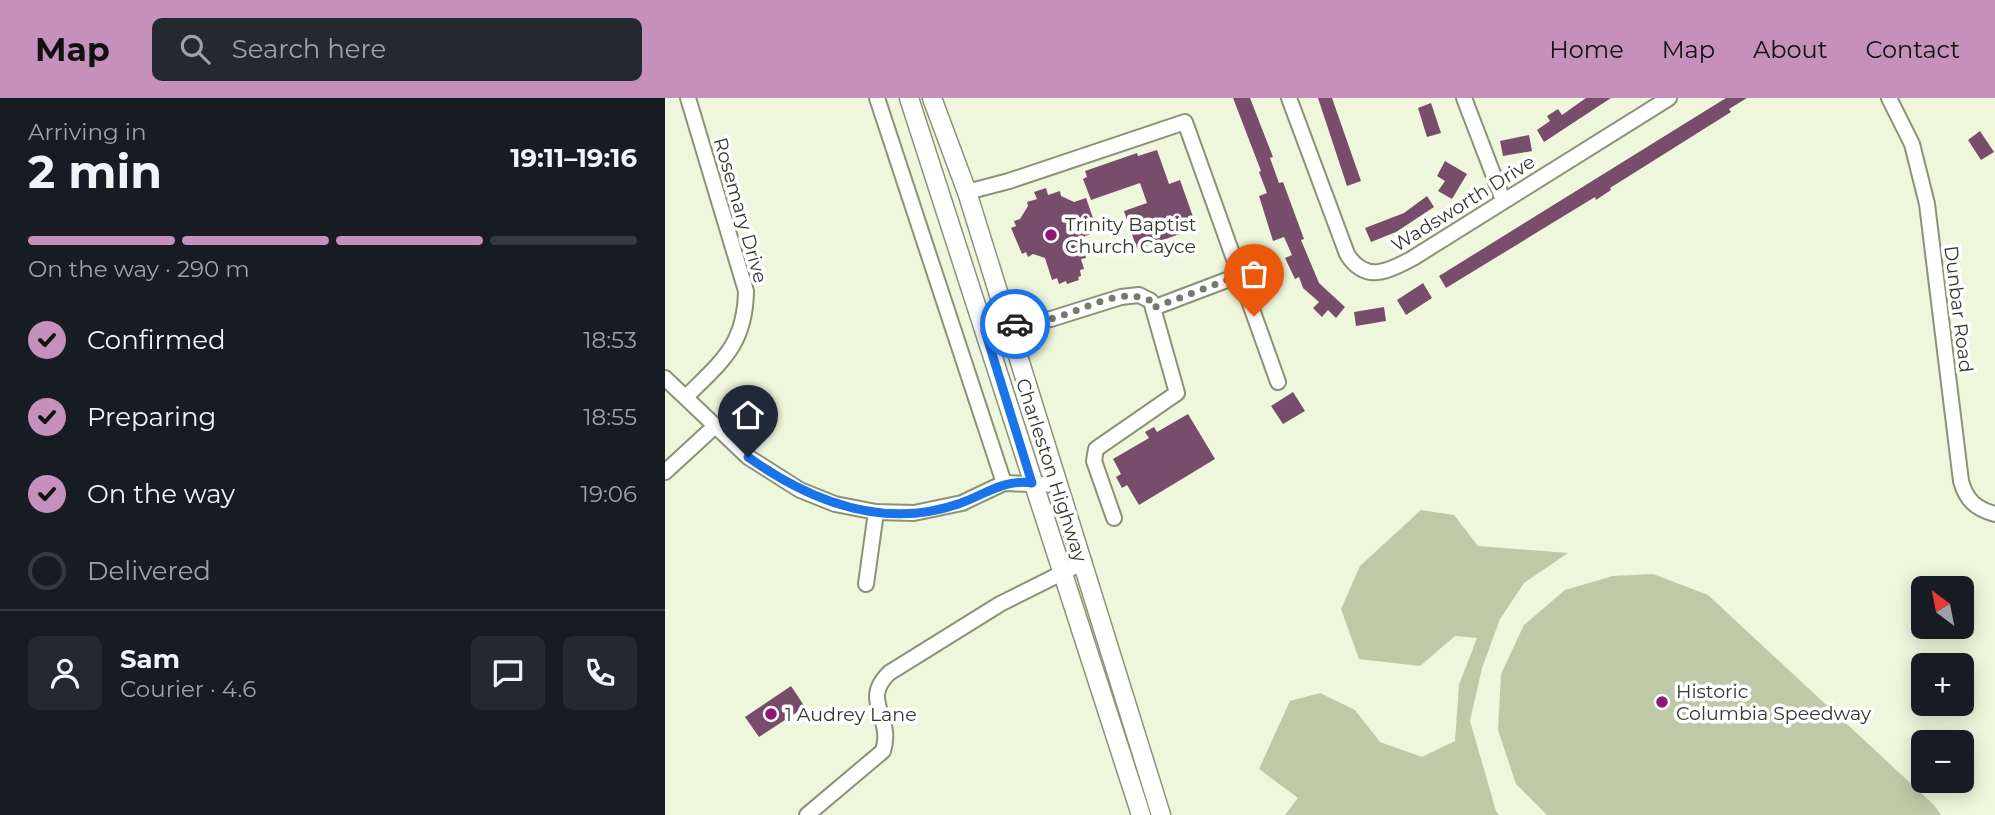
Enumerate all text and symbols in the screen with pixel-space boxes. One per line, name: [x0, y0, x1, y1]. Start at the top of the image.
search box: [152, 18, 642, 81]
text: Map: [35, 29, 110, 69]
icon: search: [176, 30, 214, 68]
text: Search here: [232, 33, 386, 65]
text: Home: [1549, 35, 1624, 64]
text: Map: [1662, 35, 1715, 64]
text: About: [1753, 35, 1827, 64]
text: Contact: [1865, 35, 1960, 64]
text: Arriving in: [28, 118, 147, 146]
street label: Rosemary Drive: [709, 135, 772, 286]
text: 19:11–19:16: [510, 142, 637, 174]
text: 2 min: [28, 143, 162, 200]
street label: Wadsworth Drive: [1387, 150, 1539, 257]
place label: Trinity Baptist Church Cayce: [1065, 213, 1197, 258]
marker: Trinity Baptist Church Cayce: [1043, 227, 1059, 243]
pin: [1224, 244, 1284, 316]
street label: Dunbar Road: [1939, 244, 1978, 374]
text: On the way · 290 m: [28, 255, 250, 283]
icon: bag: [1235, 255, 1273, 293]
courier: [980, 289, 1050, 359]
icon: car: [996, 305, 1034, 343]
icon: check: [28, 321, 66, 359]
text: Confirmed: [87, 324, 226, 356]
text: 18:53: [583, 326, 637, 354]
street label: Charleston Highway: [1011, 375, 1092, 566]
pin: [718, 385, 778, 457]
icon: home: [729, 396, 767, 434]
icon: check: [28, 398, 66, 436]
text: Preparing: [87, 401, 216, 433]
text: 18:55: [583, 403, 637, 431]
icon: check: [28, 475, 66, 513]
text: On the way: [87, 478, 235, 510]
text: 19:06: [581, 480, 637, 508]
text: Delivered: [87, 555, 211, 587]
north arrow: [1911, 576, 1974, 639]
map controls: [1911, 576, 1974, 793]
button: person: [28, 636, 102, 710]
button: chat: [471, 636, 545, 710]
button: phone: [563, 636, 637, 710]
text: Sam: [120, 643, 180, 675]
button: +: [1911, 653, 1974, 716]
text: Courier · 4.6: [120, 675, 256, 703]
place label: Historic Columbia Speedway: [1676, 680, 1872, 725]
marker: Historic Columbia Speedway: [1654, 694, 1670, 710]
place label: 1 Audrey Lane: [785, 703, 917, 726]
marker: 1 Audrey Lane: [763, 706, 779, 722]
button: −: [1911, 730, 1974, 793]

